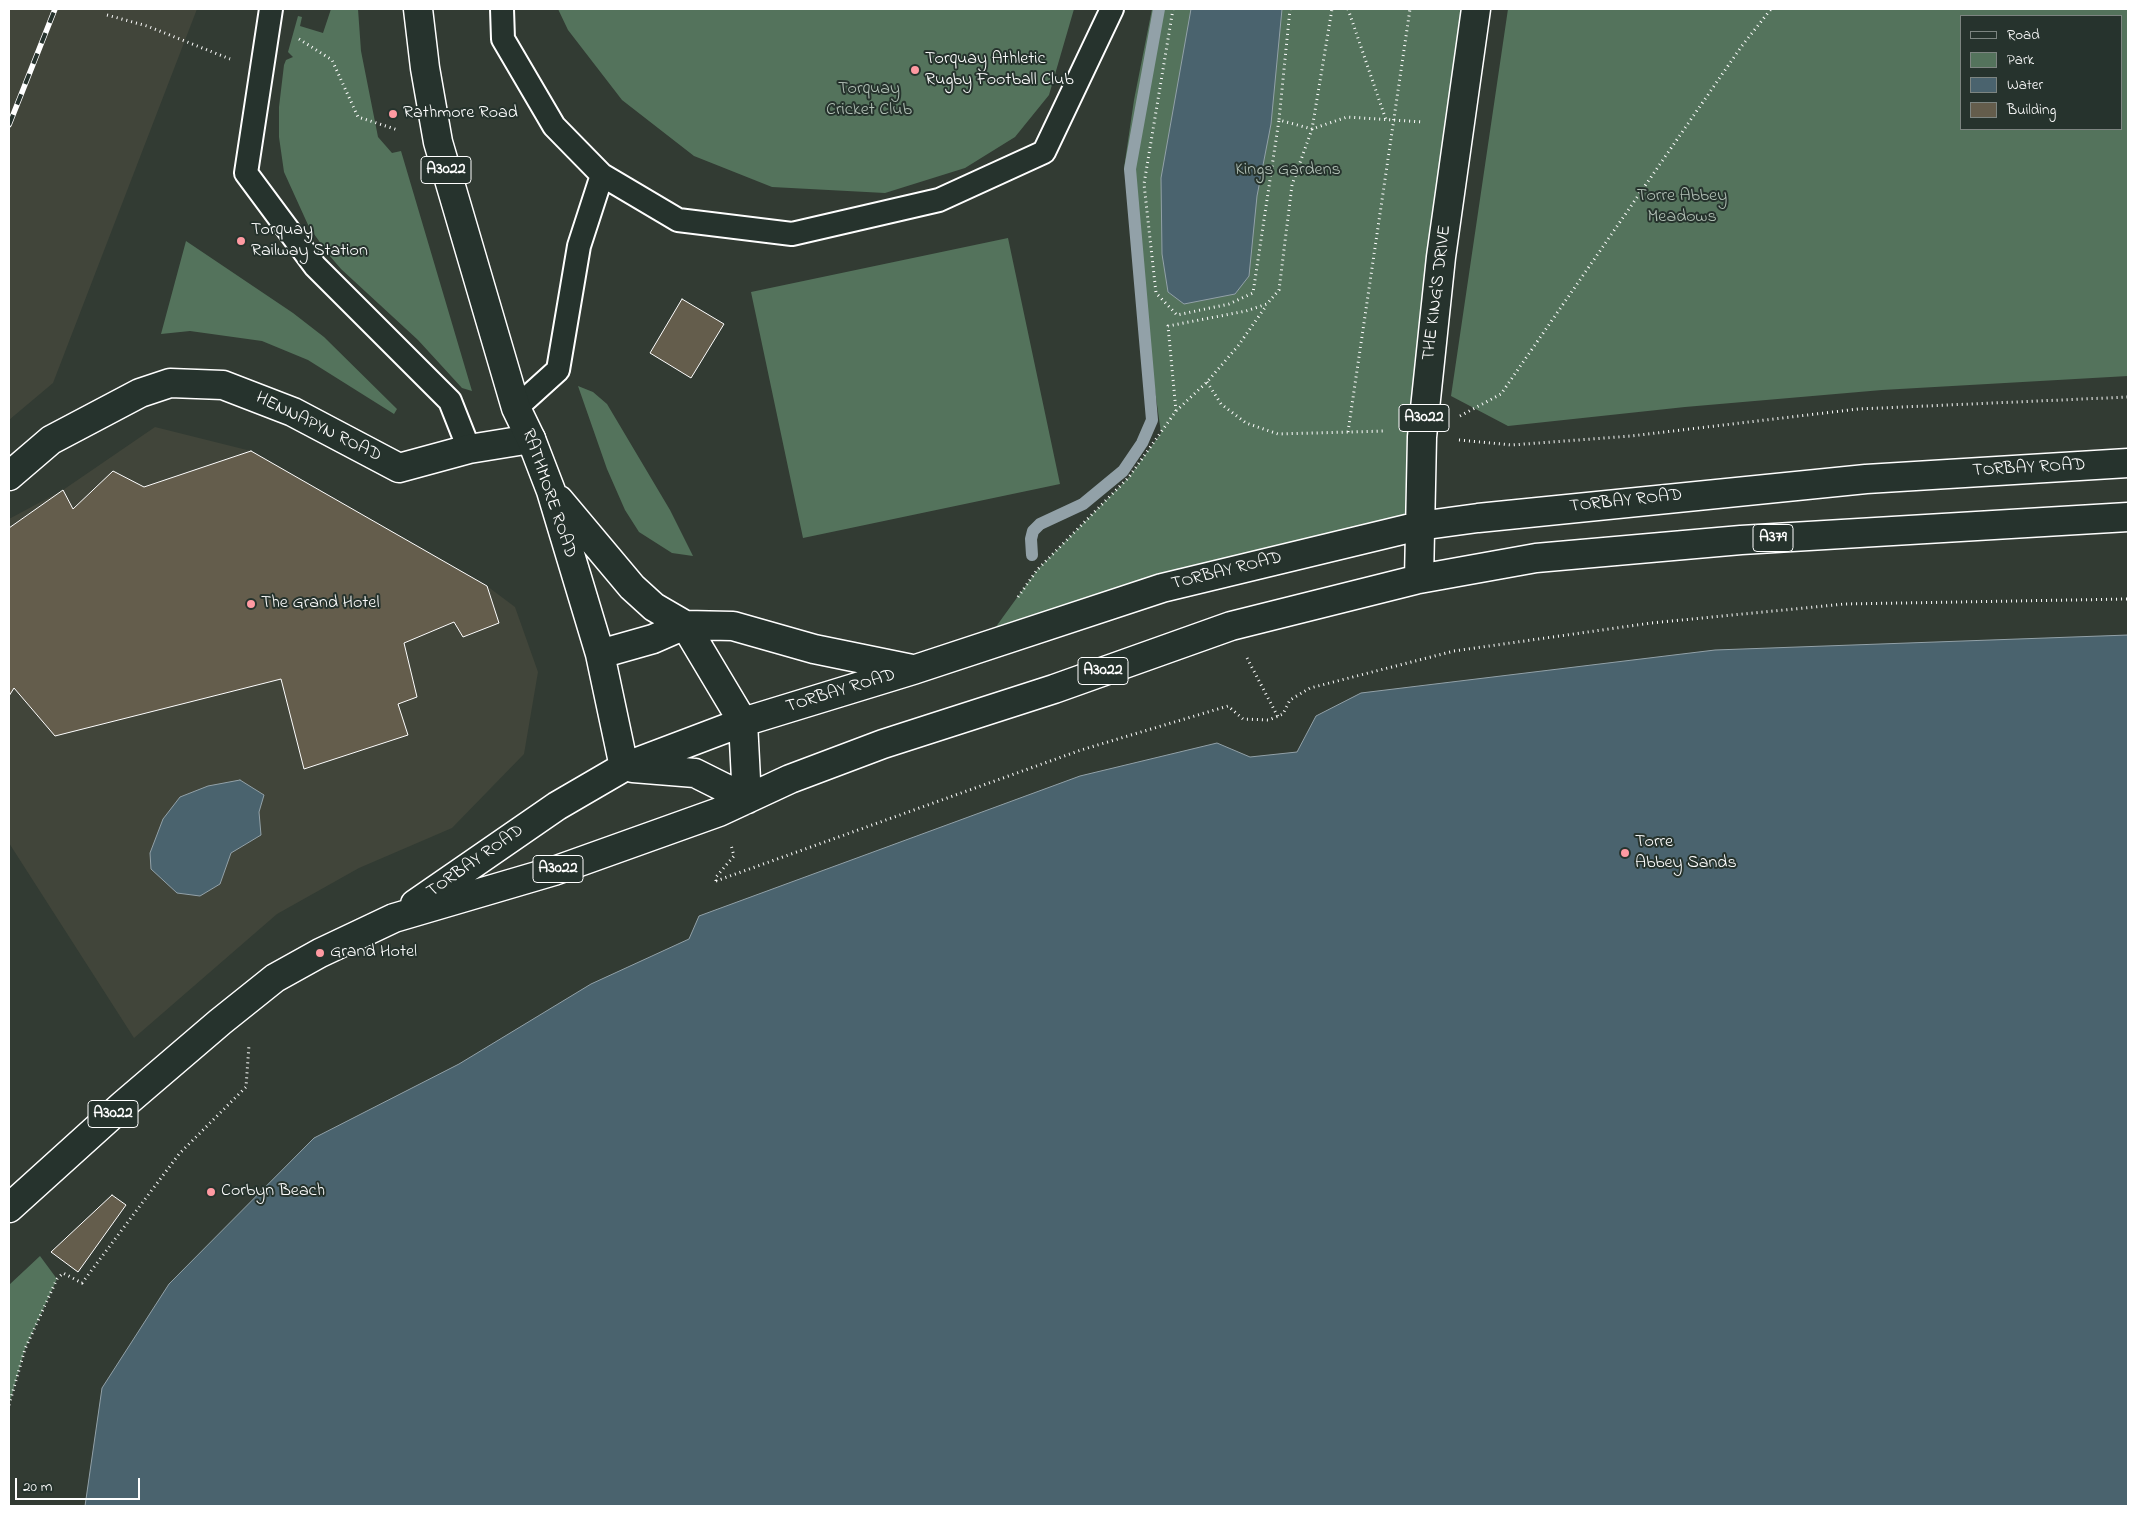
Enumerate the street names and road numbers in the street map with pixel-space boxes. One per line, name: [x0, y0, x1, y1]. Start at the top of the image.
road number: A3022: [421, 156, 471, 184]
street label: THE KING'S DRIVE: [1419, 224, 1457, 362]
street label: HENNAPYN ROAD: [252, 388, 384, 468]
road number: A3022: [1399, 404, 1449, 432]
street label: RATHMORE ROAD: [516, 427, 580, 561]
street label: TORBAY ROAD: [1972, 455, 2086, 483]
street label: TORBAY ROAD: [1569, 485, 1683, 519]
road number: A379: [1753, 524, 1793, 552]
street label: TORBAY ROAD: [1169, 548, 1285, 596]
road number: A3022: [1078, 658, 1128, 684]
street label: TORBAY ROAD: [784, 665, 898, 719]
street label: TORBAY ROAD: [423, 821, 529, 903]
road number: A3022: [533, 856, 583, 882]
road number: A3022: [88, 1100, 138, 1128]

